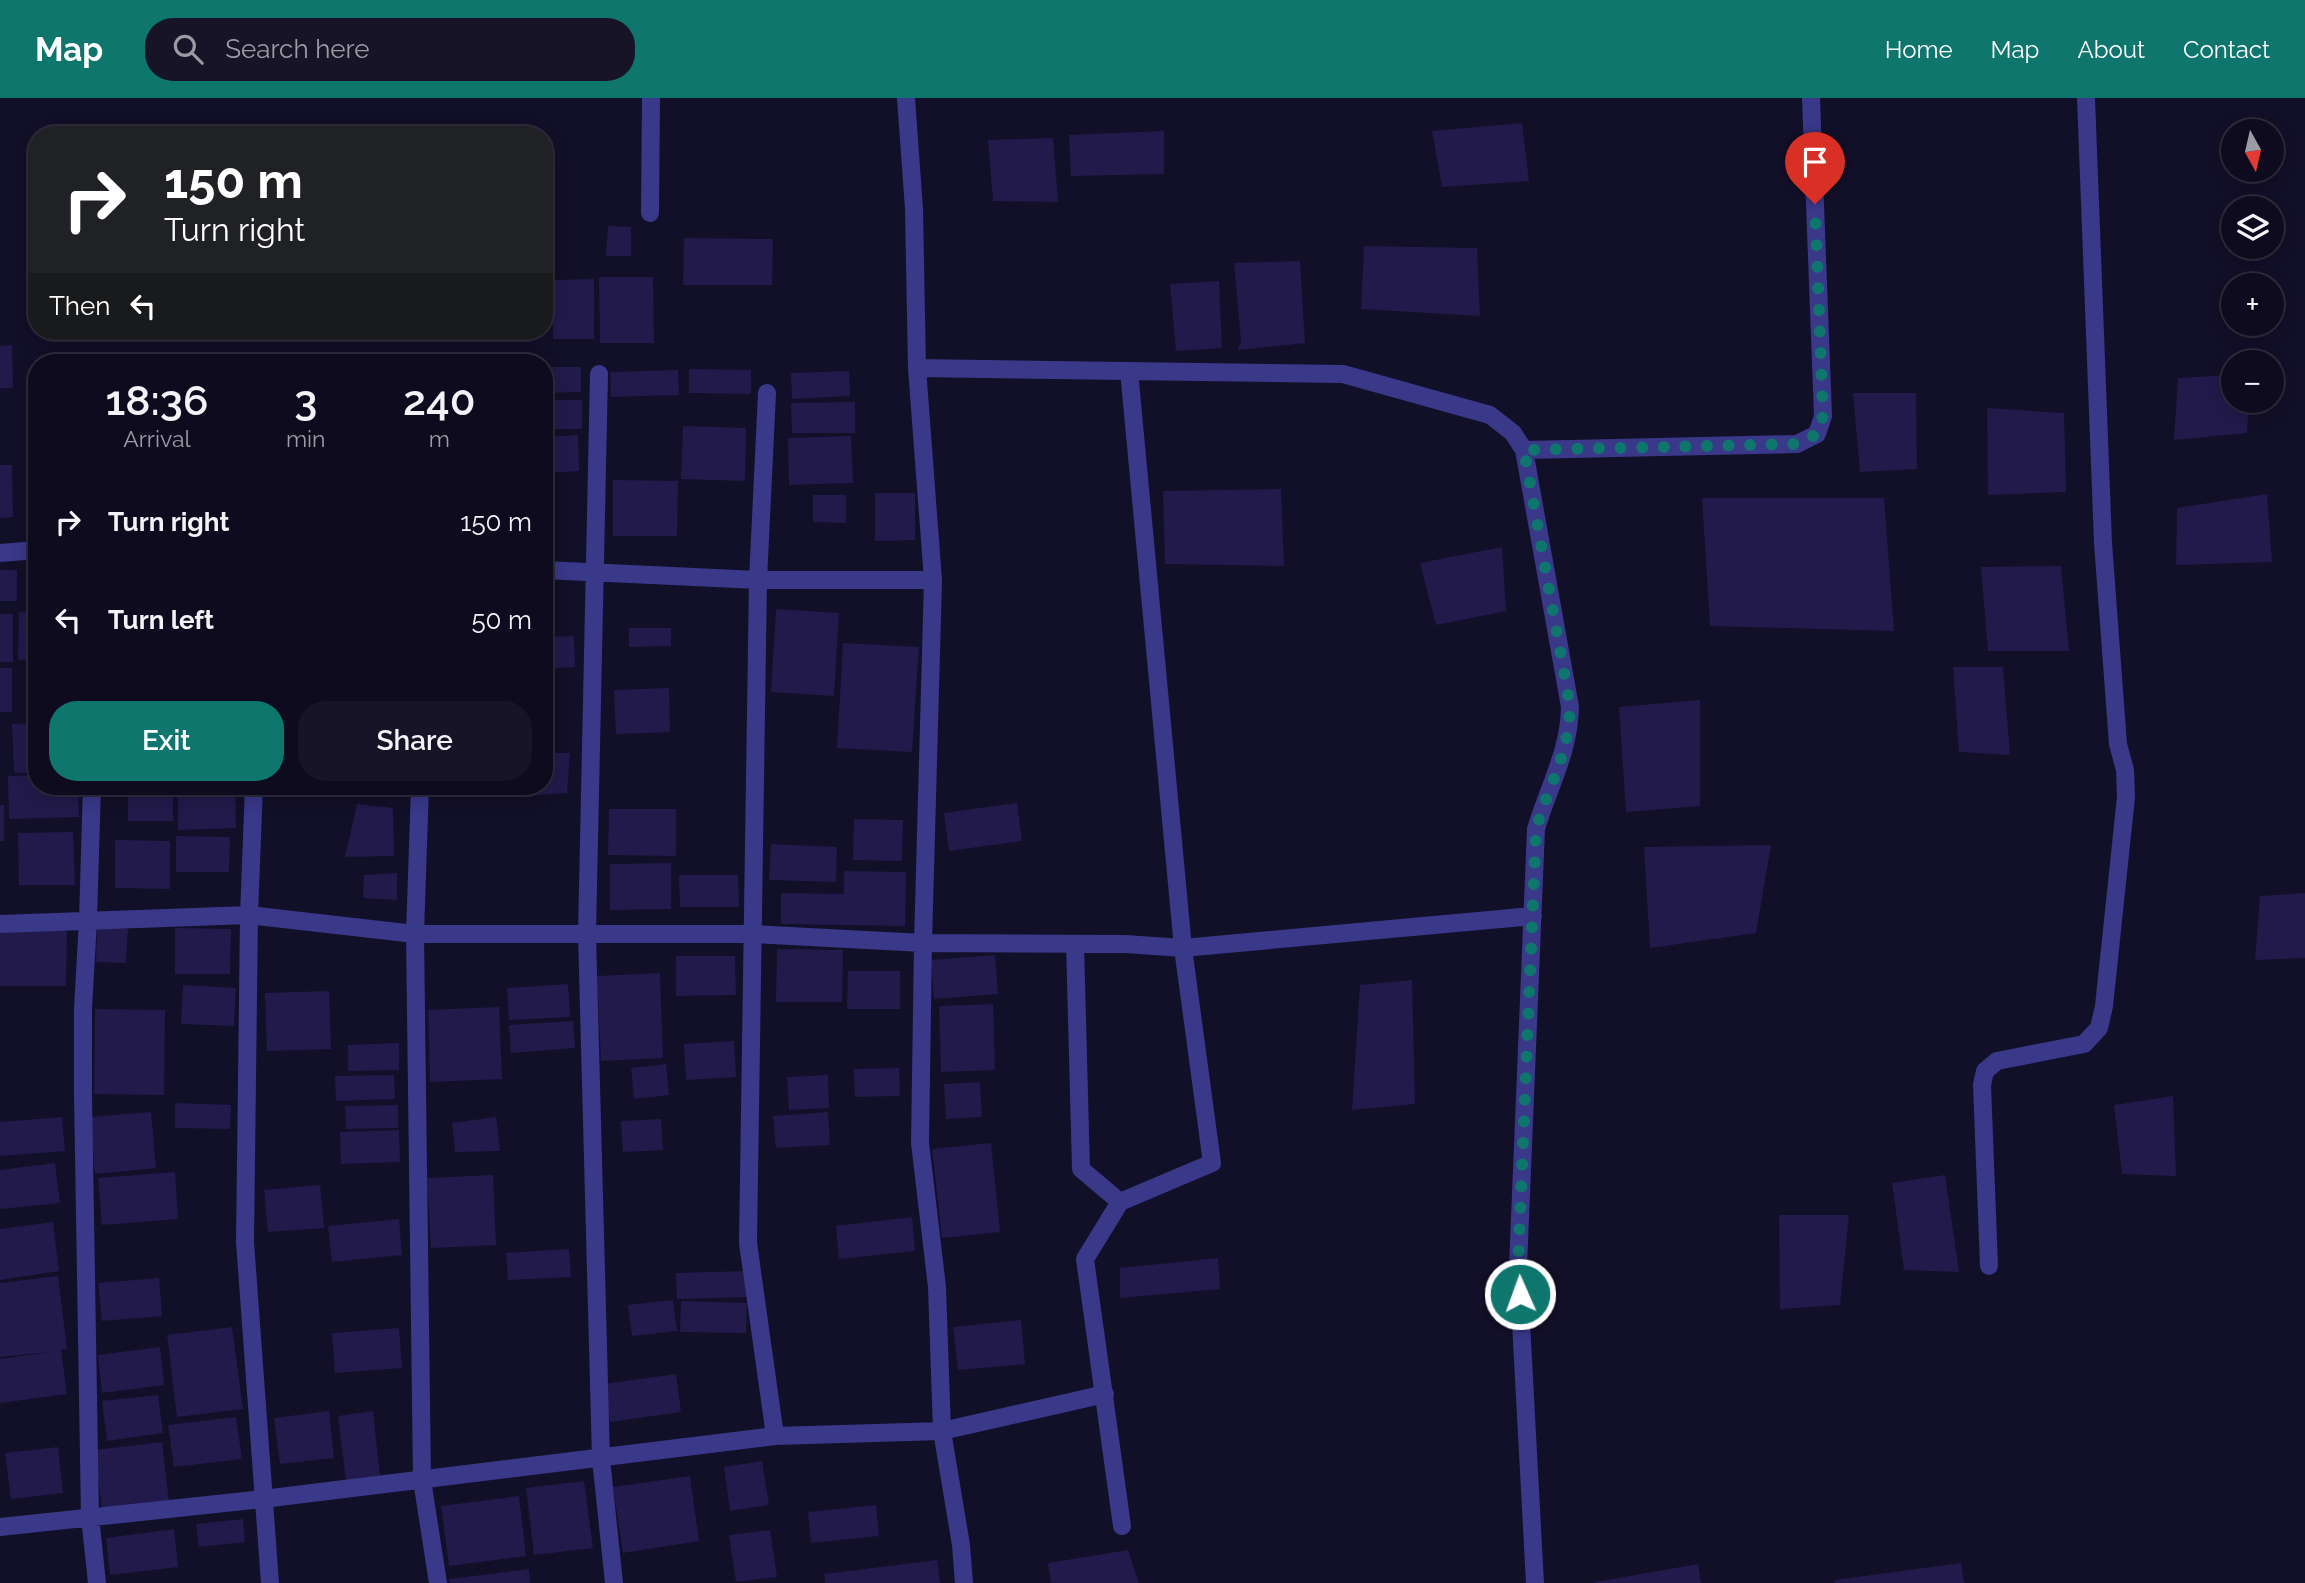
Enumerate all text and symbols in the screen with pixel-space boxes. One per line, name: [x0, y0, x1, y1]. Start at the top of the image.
search box: [145, 18, 635, 81]
text: Map: [35, 30, 103, 69]
icon: search: [169, 30, 207, 68]
text: Search here: [225, 34, 370, 64]
text: Home: [1885, 35, 1953, 64]
text: Map: [1991, 35, 2039, 64]
text: About: [2077, 35, 2145, 64]
text: Contact: [2183, 35, 2270, 64]
north arrow: [2221, 119, 2284, 182]
map controls: [2221, 119, 2284, 413]
pin: [1785, 132, 1845, 204]
icon: arrive: [1796, 143, 1834, 181]
text: 150 m: [164, 152, 303, 209]
icon: right: [49, 154, 140, 245]
button: layers: [2221, 196, 2284, 259]
text: Turn right: [164, 211, 305, 248]
button: +: [2221, 273, 2284, 336]
icon: left: [124, 287, 162, 325]
text: Then: [49, 291, 110, 321]
button: −: [2221, 350, 2284, 413]
text: 18:36: [105, 376, 208, 425]
text: 3: [294, 376, 317, 425]
text: 240: [403, 376, 476, 425]
text: Arrival: [123, 425, 191, 452]
text: min: [286, 425, 325, 452]
text: m: [429, 425, 450, 452]
icon: right: [49, 503, 87, 541]
text: Turn right: [108, 507, 229, 537]
text: 150 m: [460, 507, 532, 537]
icon: left: [49, 601, 87, 639]
text: Turn left: [108, 605, 214, 635]
text: 50 m: [471, 605, 532, 635]
button: Exit: [49, 701, 284, 781]
button: Share: [298, 701, 532, 781]
position arrow: [1483, 1257, 1557, 1331]

